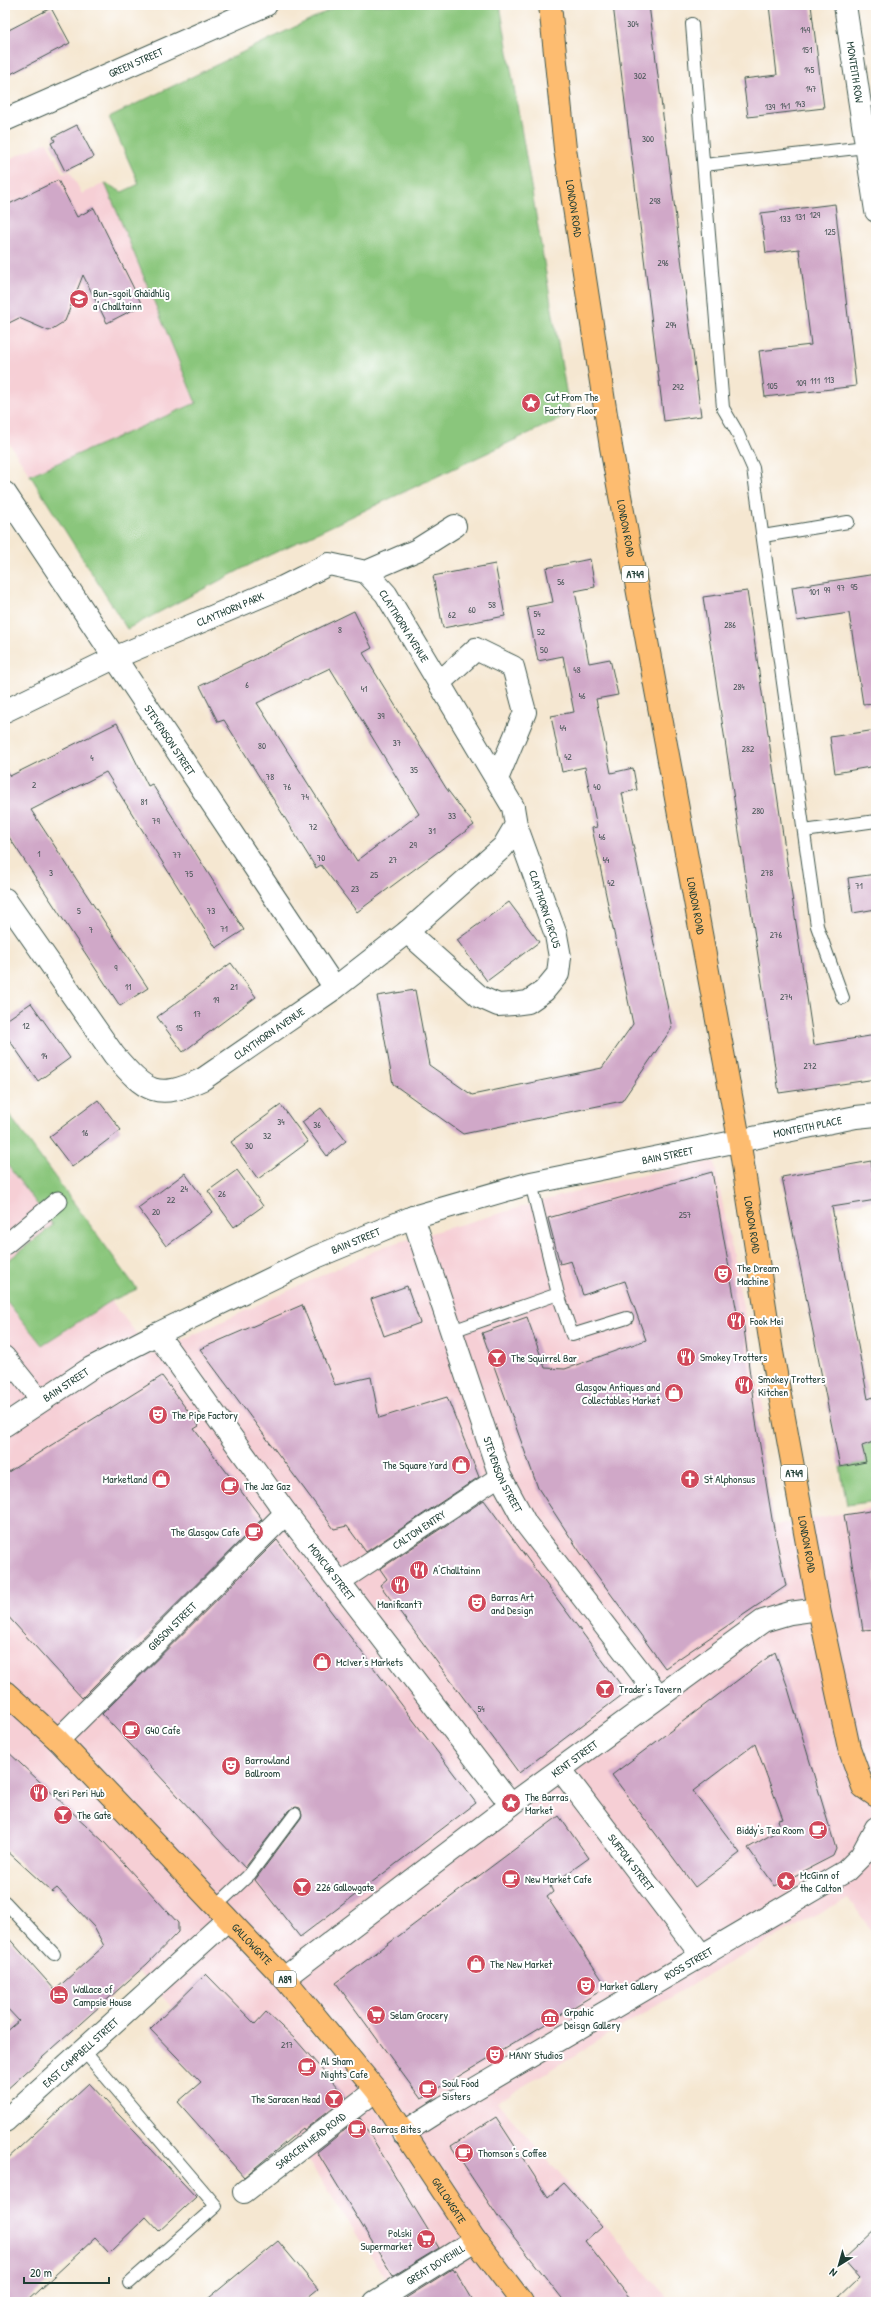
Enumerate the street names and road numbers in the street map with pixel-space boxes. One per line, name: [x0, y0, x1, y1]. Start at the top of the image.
street label: MONTEITH ROW: [844, 41, 867, 104]
street label: GREEN STREET: [106, 44, 166, 81]
street label: LONDON ROAD: [563, 179, 586, 239]
street label: LONDON ROAD: [614, 499, 638, 559]
road number: A749: [622, 566, 648, 582]
street label: CLAYTHORN AVENUE: [376, 587, 432, 665]
street label: CLAYTHORN PARK: [194, 589, 266, 630]
street label: STEVENSON STREET: [141, 702, 199, 779]
street label: CLAYTHORN CIRCUS: [526, 868, 564, 950]
street label: LONDON ROAD: [684, 876, 708, 936]
street label: CLAYTHORN AVENUE: [231, 1004, 307, 1063]
street label: MONTEITH PLACE: [772, 1113, 843, 1141]
street label: BAIN STREET: [641, 1143, 695, 1167]
street label: LONDON ROAD: [741, 1195, 764, 1255]
street label: BAIN STREET: [329, 1224, 383, 1257]
street label: BAIN STREET: [40, 1364, 92, 1405]
street label: STEVENSON STREET: [480, 1435, 526, 1516]
road number: A749: [781, 1465, 807, 1481]
street label: CALTON ENTRY: [390, 1507, 448, 1553]
street label: LONDON ROAD: [795, 1515, 819, 1575]
street label: MONCUR STREET: [305, 1541, 358, 1604]
street label: GIBSON STREET: [145, 1599, 200, 1654]
street label: KENT STREET: [548, 1736, 601, 1780]
street label: SUFFOLK STREET: [605, 1831, 658, 1894]
street label: GALLOWGATE: [229, 1920, 275, 1968]
street label: ROSS STREET: [662, 1943, 716, 1983]
road number: A89: [274, 1971, 296, 1987]
street label: EAST CAMPBELL STREET: [40, 2014, 122, 2090]
street label: SARACEN HEAD ROAD: [273, 2109, 349, 2172]
street label: GALLOWGATE: [429, 2175, 469, 2226]
street label: GREAT DOVEHILL: [403, 2241, 467, 2288]

